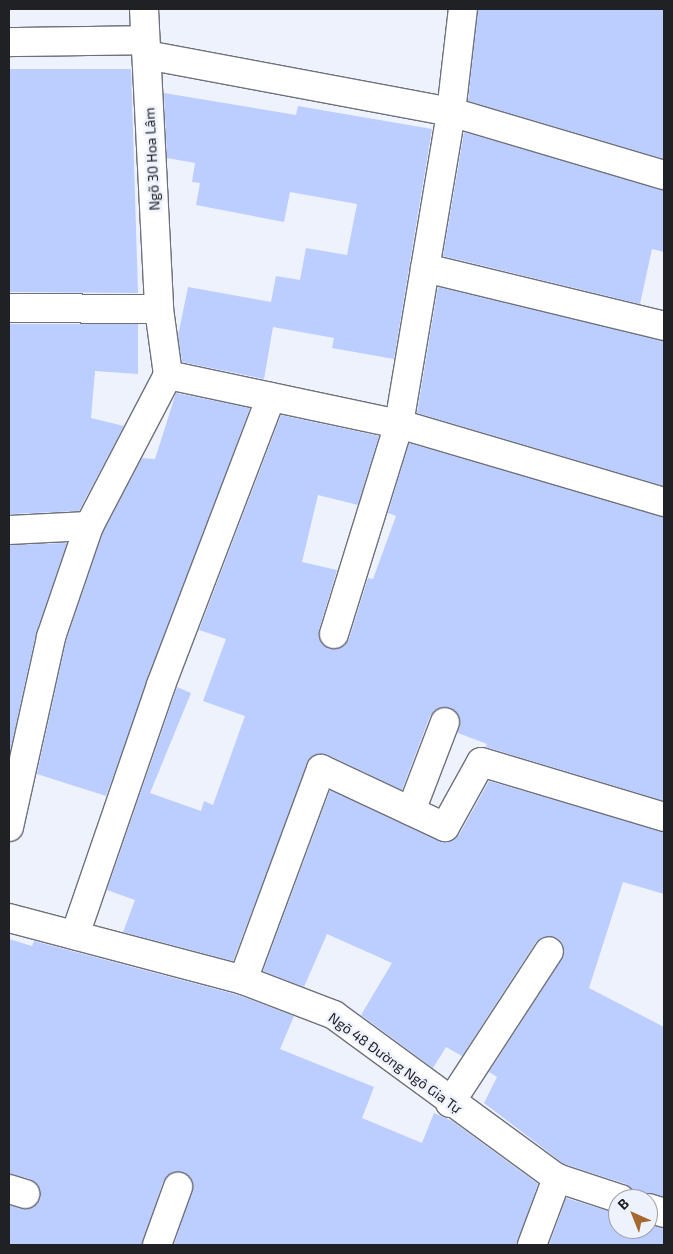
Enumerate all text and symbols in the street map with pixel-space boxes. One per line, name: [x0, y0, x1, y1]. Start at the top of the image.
street label: Ngõ 30 Hoa Lâm: [141, 107, 163, 211]
street label: Ngõ 48 Đường Ngô Gia Tự: [325, 1009, 465, 1117]
north arrow: [608, 1189, 658, 1239]
text: B: [614, 1194, 632, 1213]

